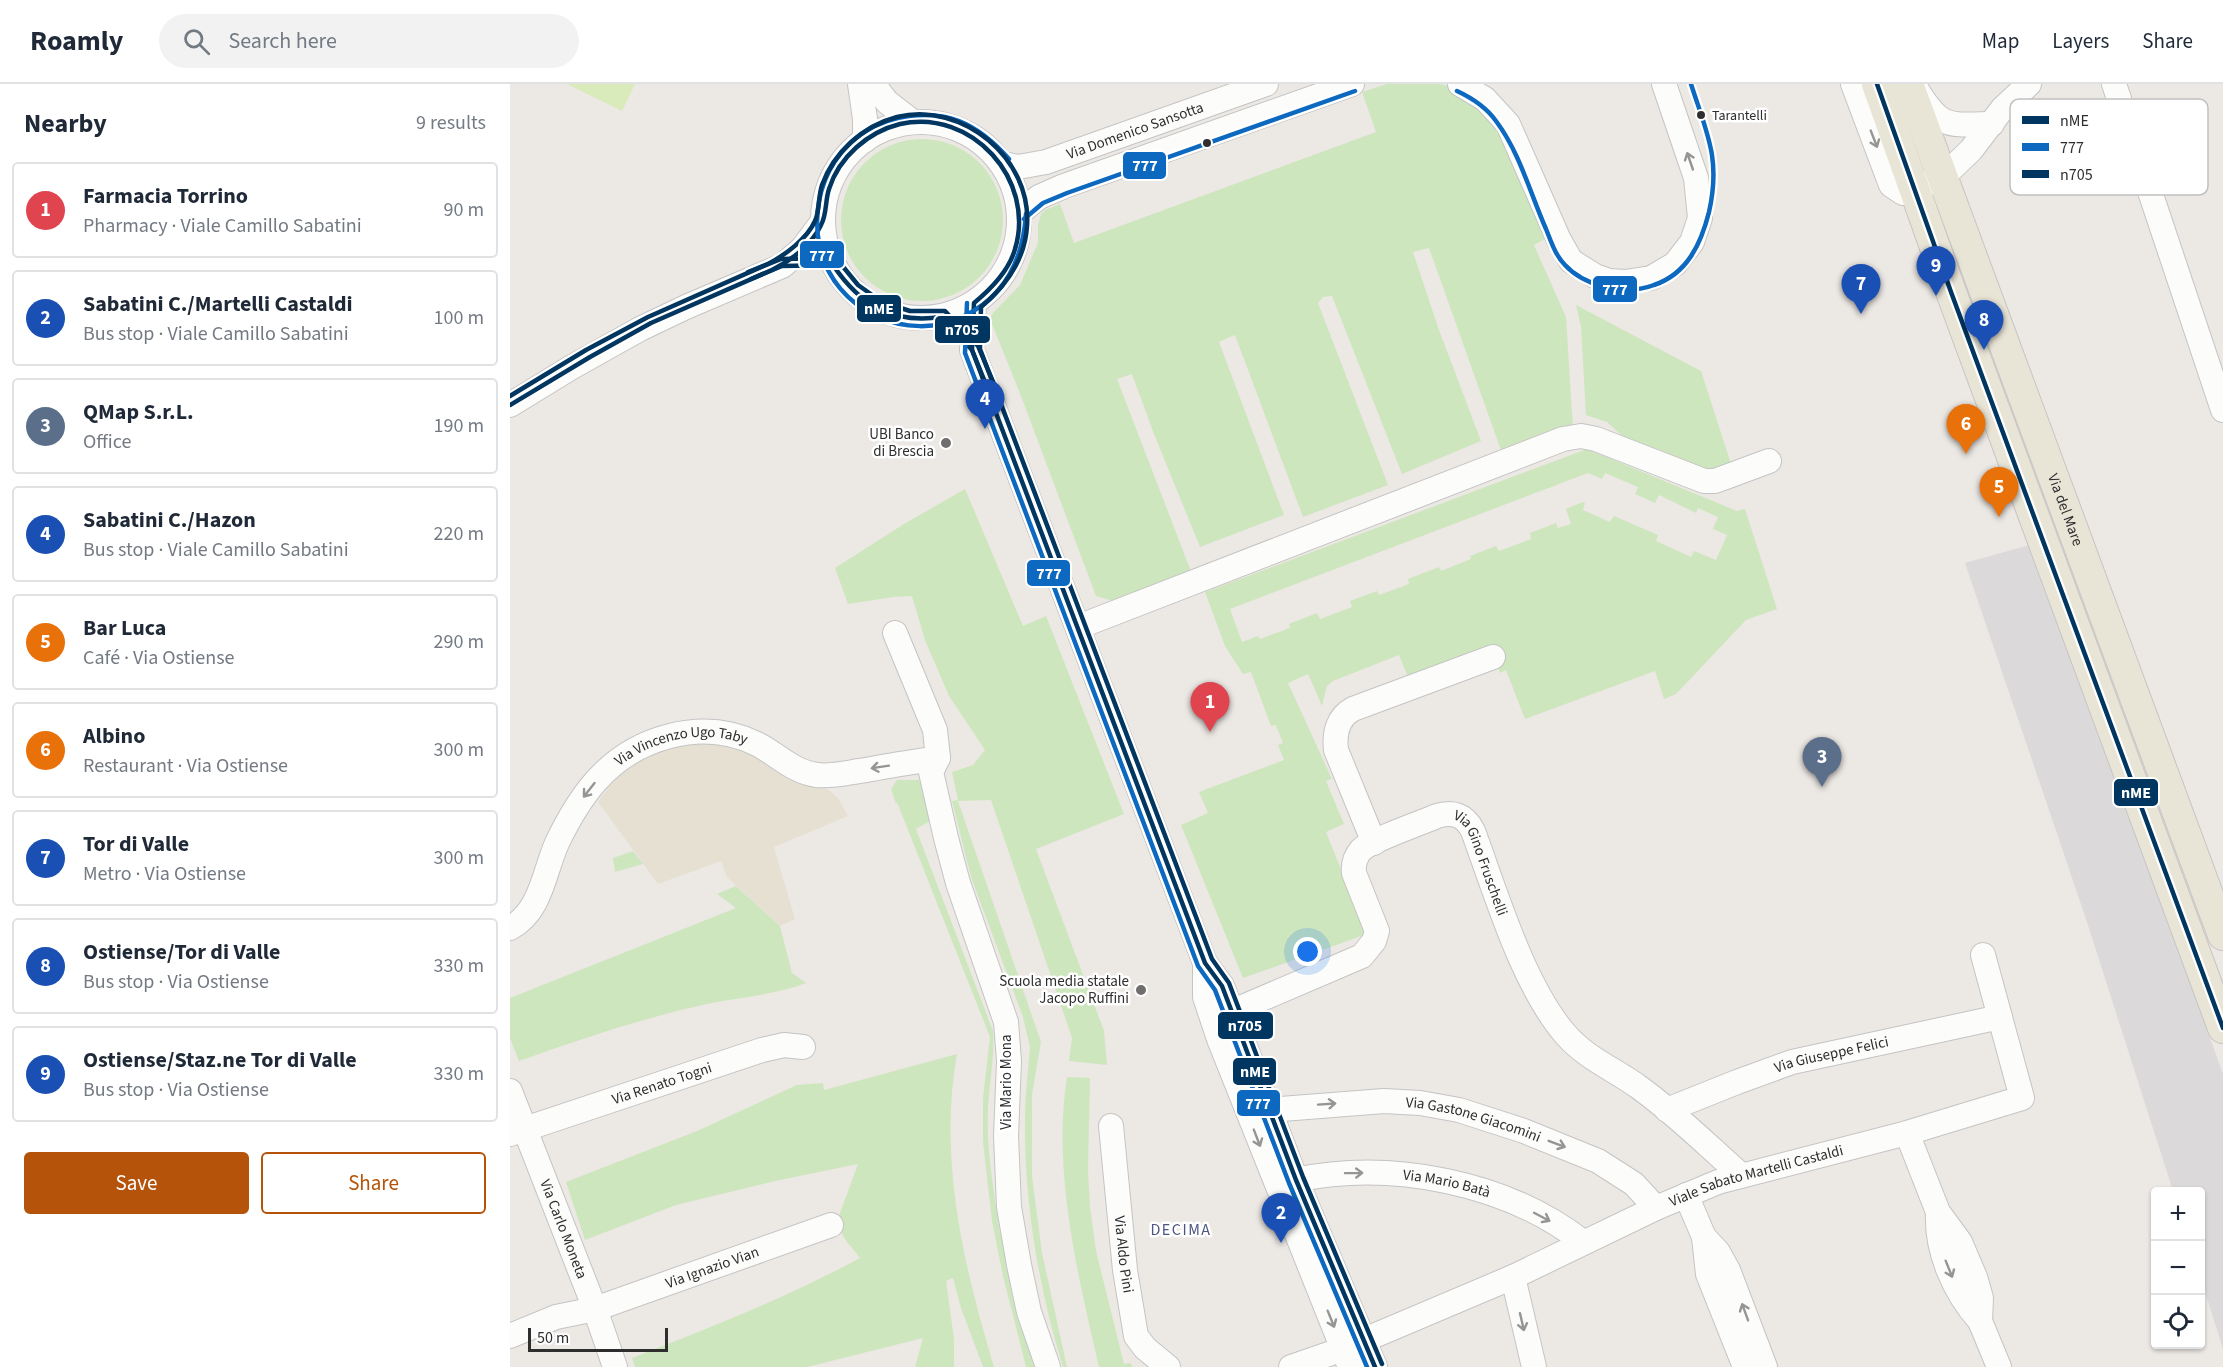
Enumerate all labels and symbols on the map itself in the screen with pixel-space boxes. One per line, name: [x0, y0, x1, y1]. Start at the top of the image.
street label: Via Domenico Sansotta: [1064, 97, 1206, 165]
legend: [2010, 99, 2208, 195]
place label: Tarantelli: [1712, 106, 1767, 126]
marker: Tarantelli: [1695, 109, 1707, 121]
text: nME: [2060, 110, 2089, 132]
one-way arrow: [1869, 129, 1880, 148]
unlabelled marker: [1201, 137, 1213, 149]
text: 777: [2060, 137, 2084, 159]
line badge: 777: [1122, 151, 1167, 180]
one-way arrow: [1684, 152, 1695, 171]
text: 777: [1132, 155, 1158, 177]
text: n705: [2060, 164, 2093, 186]
line badge: 777: [799, 240, 845, 269]
text: 777: [809, 245, 835, 267]
pin: 9: [1916, 246, 1956, 296]
pin: 7: [1842, 264, 1880, 314]
line badge: 777: [1592, 275, 1638, 303]
text: 777: [1602, 279, 1628, 301]
line badge: nME: [856, 294, 902, 323]
text: nME: [864, 298, 894, 320]
pin: 8: [1964, 300, 2004, 350]
line badge: n705: [934, 315, 991, 344]
text: n705: [945, 319, 979, 341]
pin: 4: [966, 380, 1004, 429]
pin: 6: [1946, 404, 1986, 454]
place label: UBI Banco di Brescia: [869, 424, 934, 462]
marker: UBI Banco di Brescia: [939, 436, 953, 450]
pin: 5: [1980, 468, 2018, 517]
street label: Via del Mare: [2042, 471, 2088, 549]
line badge: 777: [1026, 559, 1071, 587]
text: 777: [1036, 563, 1062, 585]
pin: 1: [1190, 682, 1230, 732]
street label: Via Vincenzo Ugo Taby: [610, 722, 751, 771]
pin: 3: [1802, 738, 1842, 787]
one-way arrow: [871, 762, 891, 773]
line badge: nME: [2113, 778, 2159, 807]
one-way arrow: [583, 781, 596, 797]
text: nME: [2121, 782, 2151, 804]
street label: Via Gino Fruschelli: [1450, 805, 1513, 919]
your location: [1293, 937, 1322, 966]
place label: Scuola media statale Jacopo Ruffini: [999, 971, 1129, 1009]
marker: Scuola media statale Jacopo Ruffini: [1134, 983, 1148, 997]
line badge: n705: [1217, 1011, 1274, 1040]
text: n705: [1228, 1015, 1262, 1037]
street label: Via Giuseppe Felici: [1771, 1031, 1891, 1079]
street label: Via Mario Mona: [996, 1034, 1017, 1130]
street label: Via Renato Togni: [609, 1057, 715, 1110]
line badge: nME: [1232, 1057, 1277, 1086]
text: nME: [1240, 1061, 1270, 1083]
line badge: 777: [1236, 1089, 1281, 1117]
street label: Via Gastone Giacomini: [1405, 1092, 1544, 1148]
text: 777: [1245, 1093, 1271, 1115]
one-way arrow: [1316, 1098, 1336, 1109]
one-way arrow: [1253, 1129, 1264, 1147]
one-way arrow: [1547, 1139, 1566, 1150]
street label: Viale Sabato Martelli Castaldi: [1666, 1140, 1846, 1212]
street label: Via Mario Batà: [1402, 1165, 1493, 1203]
one-way arrow: [1344, 1167, 1364, 1179]
street label: Via Carlo Moneta: [534, 1176, 592, 1282]
pin: 2: [1262, 1194, 1300, 1243]
one-way arrow: [1533, 1212, 1551, 1223]
street label: Via Aldo Pini: [1109, 1215, 1139, 1295]
district label: DECIMA: [1151, 1219, 1211, 1241]
street label: Via Ignazio Vian: [663, 1241, 762, 1294]
one-way arrow: [1944, 1259, 1955, 1278]
one-way arrow: [1739, 1303, 1750, 1322]
one-way arrow: [1326, 1309, 1337, 1328]
one-way arrow: [1517, 1312, 1529, 1331]
scale bar: [528, 1325, 668, 1352]

